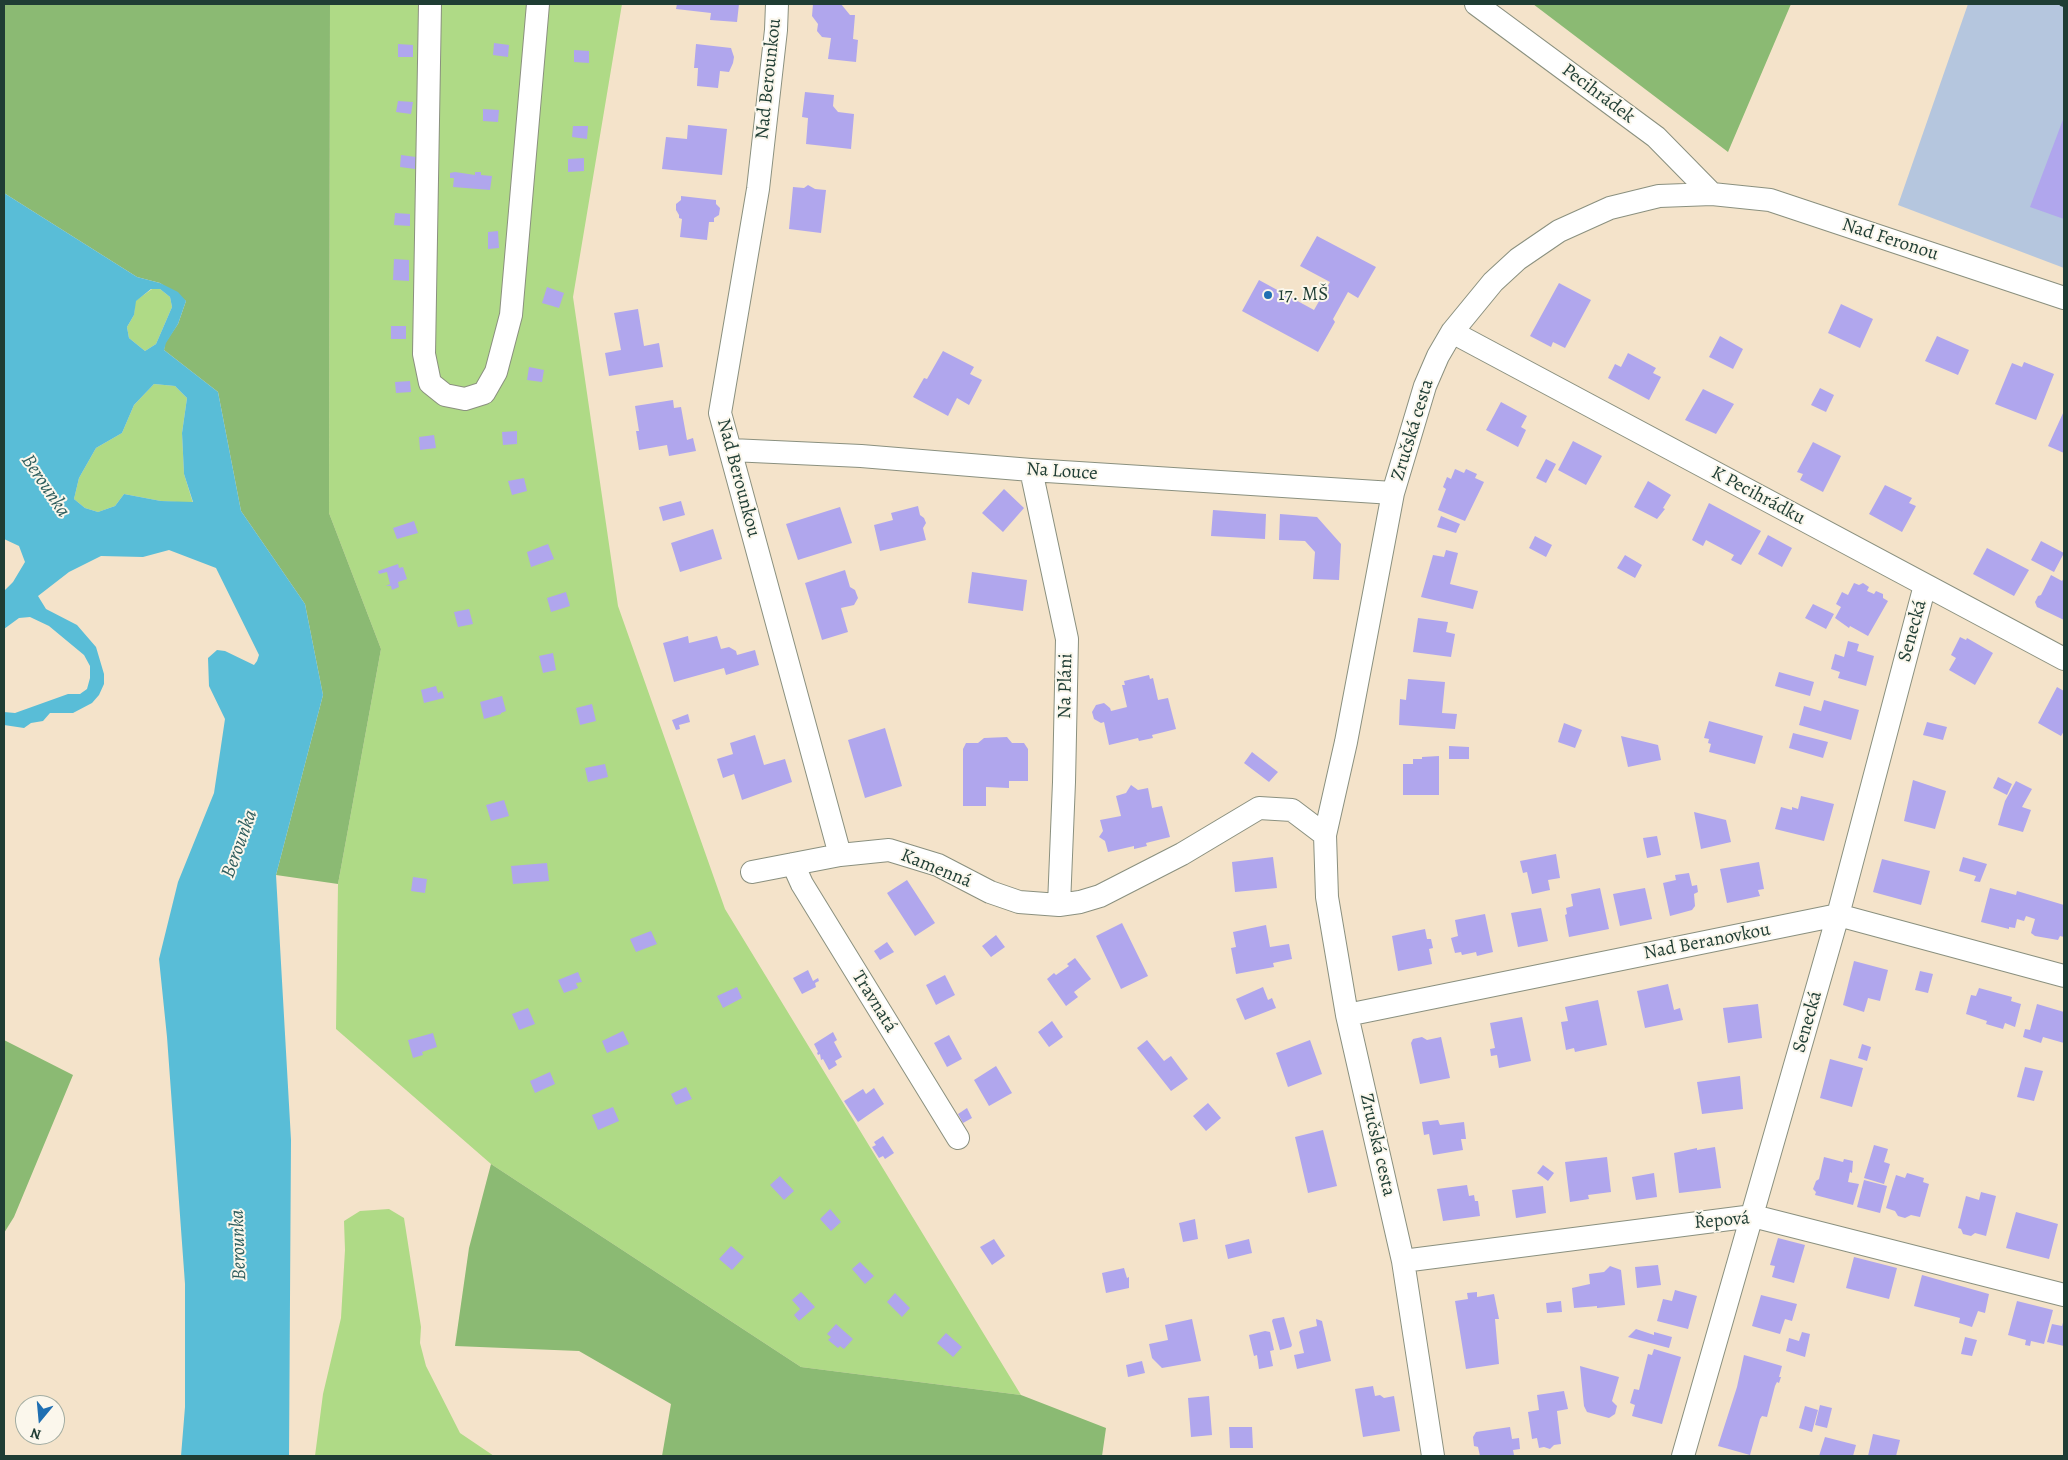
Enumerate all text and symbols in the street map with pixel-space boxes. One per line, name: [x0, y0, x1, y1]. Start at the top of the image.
street label: Nad Berounkou: [751, 17, 787, 141]
street label: Pecihrádek: [1557, 59, 1639, 129]
street label: Nad Feronou: [1839, 214, 1941, 266]
place label: 17. MŠ: [1278, 284, 1328, 306]
marker: 17. MŠ: [1262, 289, 1274, 301]
street label: Zručská cesta: [1387, 377, 1439, 483]
street label: Nad Berounkou: [711, 416, 765, 540]
water label: Berounka: [15, 450, 75, 522]
street label: Na Louce: [1026, 458, 1098, 486]
street label: K Pecihrádku: [1707, 462, 1809, 530]
street label: Senecká: [1894, 598, 1932, 664]
street label: Na Pláni: [1054, 653, 1078, 719]
water label: Berounka: [217, 807, 263, 881]
street label: Kamenná: [897, 844, 975, 894]
street label: Nad Beranovkou: [1642, 919, 1772, 965]
street label: Travnatá: [846, 967, 902, 1037]
street label: Senecká: [1788, 989, 1828, 1055]
street label: Zručská cesta: [1354, 1091, 1400, 1199]
street label: Řepová: [1693, 1207, 1751, 1235]
water label: Berounka: [226, 1209, 252, 1281]
north arrow: [15, 1395, 65, 1445]
text: N: [28, 1423, 43, 1444]

